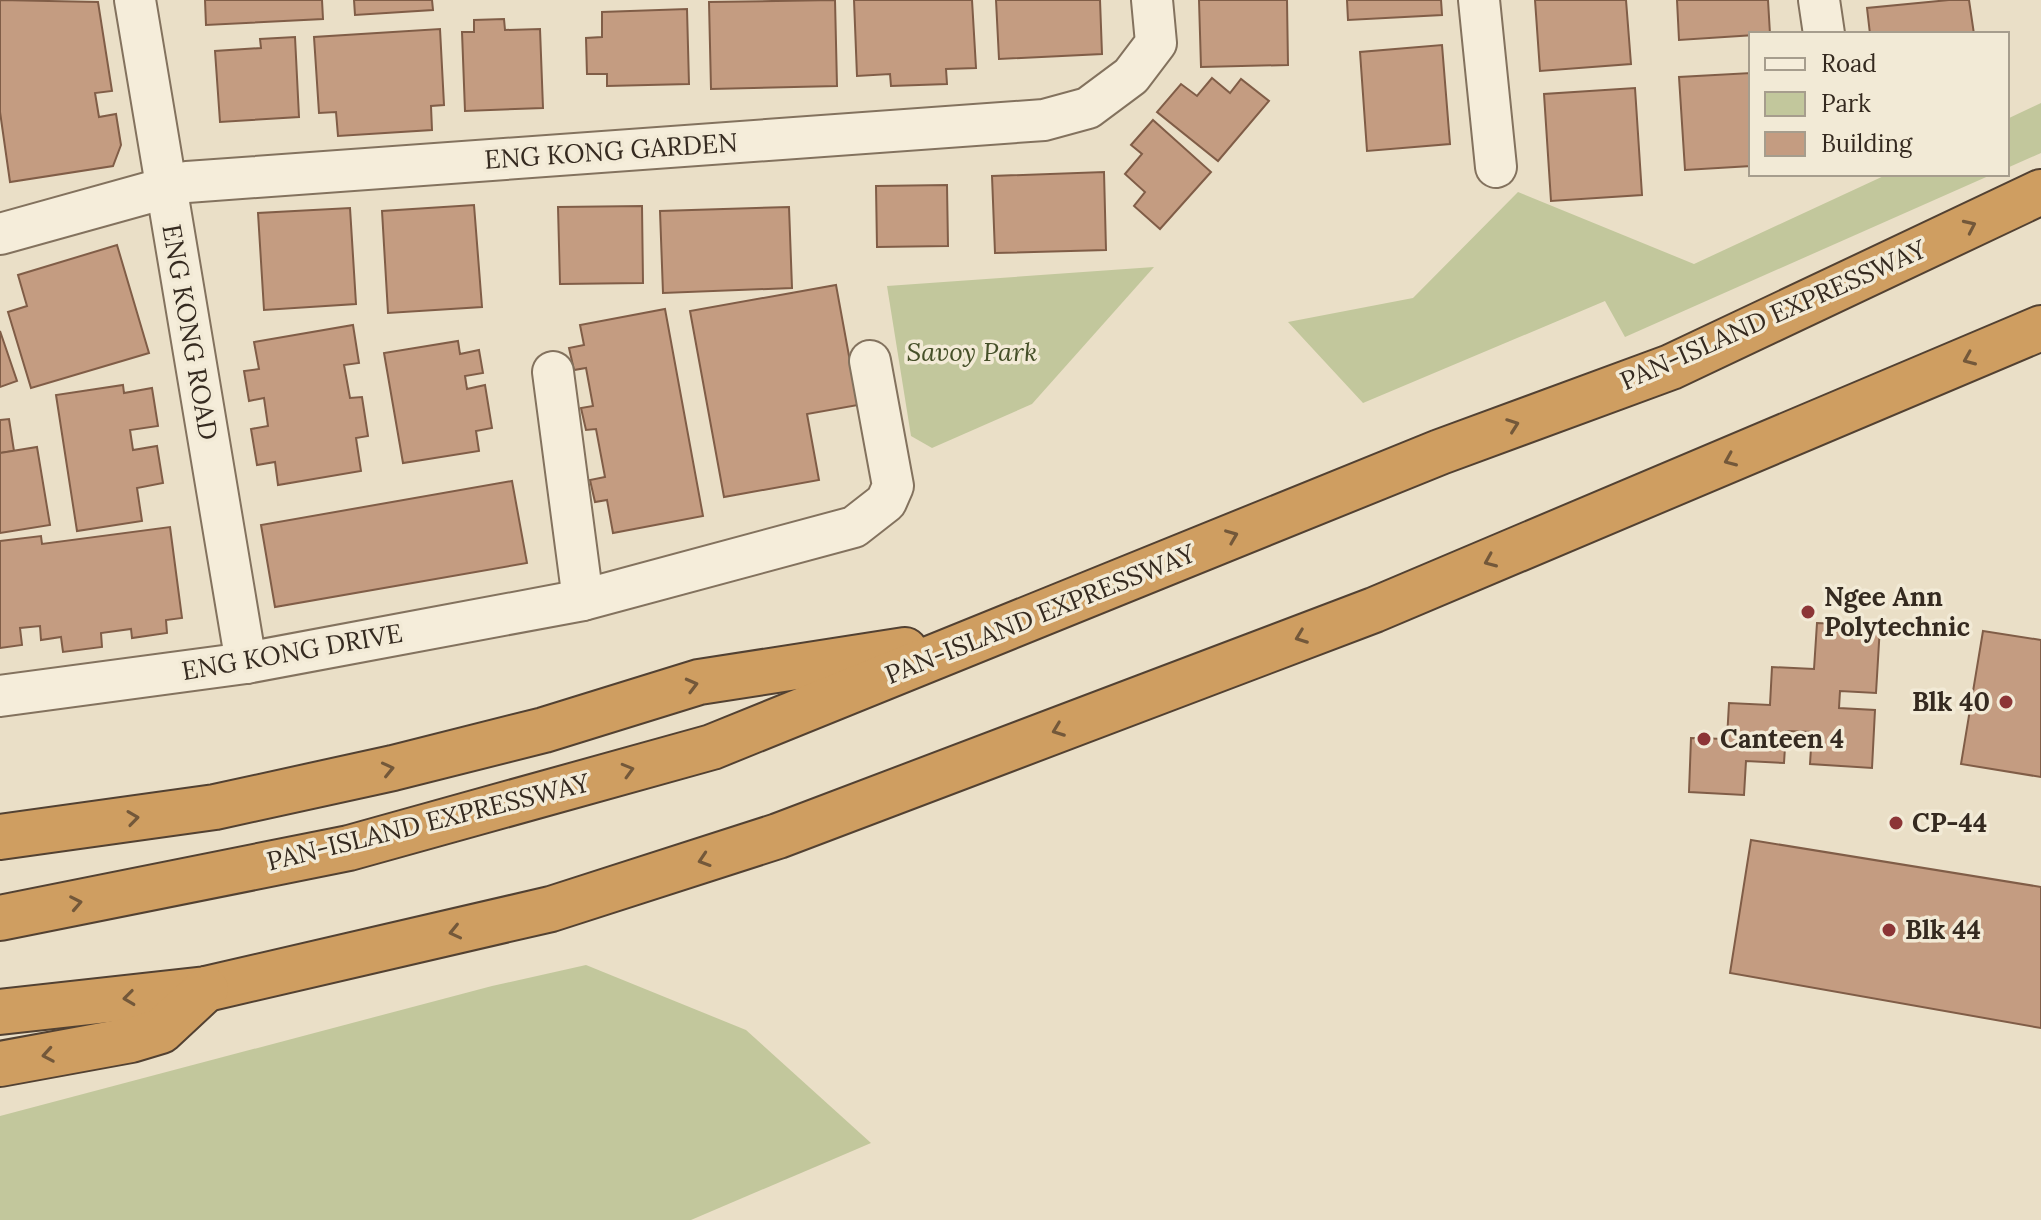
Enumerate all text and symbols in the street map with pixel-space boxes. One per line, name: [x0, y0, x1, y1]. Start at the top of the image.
legend: [1749, 32, 2009, 176]
text: Road: [1821, 48, 1877, 79]
text: Park: [1821, 88, 1871, 119]
street label: ENG KONG GARDEN: [483, 125, 739, 176]
text: Building: [1821, 128, 1913, 159]
one-way arrow: [1961, 220, 1976, 236]
street label: ENG KONG ROAD: [155, 221, 226, 442]
street label: PAN-ISLAND EXPRESSWAY: [1615, 232, 1931, 397]
park label: Savoy Park: [907, 335, 1037, 368]
one-way arrow: [1963, 349, 1977, 365]
one-way arrow: [1505, 418, 1519, 435]
one-way arrow: [1723, 450, 1738, 466]
one-way arrow: [1224, 529, 1238, 546]
street label: PAN-ISLAND EXPRESSWAY: [880, 536, 1200, 691]
one-way arrow: [1484, 551, 1498, 567]
place label: Ngee Ann Polytechnic: [1824, 580, 1970, 643]
marker: Ngee Ann Polytechnic: [1799, 603, 1817, 621]
street label: ENG KONG DRIVE: [179, 616, 405, 687]
one-way arrow: [1295, 627, 1309, 644]
one-way arrow: [685, 677, 699, 694]
place label: Blk 40: [1912, 685, 1990, 718]
marker: Blk 40: [1997, 693, 2015, 711]
one-way arrow: [1052, 720, 1066, 737]
place label: Canteen 4: [1720, 722, 1844, 755]
marker: Canteen 4: [1695, 730, 1713, 748]
one-way arrow: [380, 761, 394, 778]
one-way arrow: [621, 763, 635, 780]
street label: PAN-ISLAND EXPRESSWAY: [263, 765, 593, 878]
place label: CP-44: [1912, 806, 1987, 839]
one-way arrow: [126, 810, 140, 827]
marker: CP-44: [1887, 814, 1905, 832]
one-way arrow: [698, 850, 712, 866]
one-way arrow: [70, 895, 83, 912]
place label: Blk 44: [1905, 913, 1981, 946]
marker: Blk 44: [1880, 921, 1898, 939]
one-way arrow: [448, 923, 462, 940]
one-way arrow: [122, 990, 135, 1007]
one-way arrow: [41, 1046, 55, 1063]

